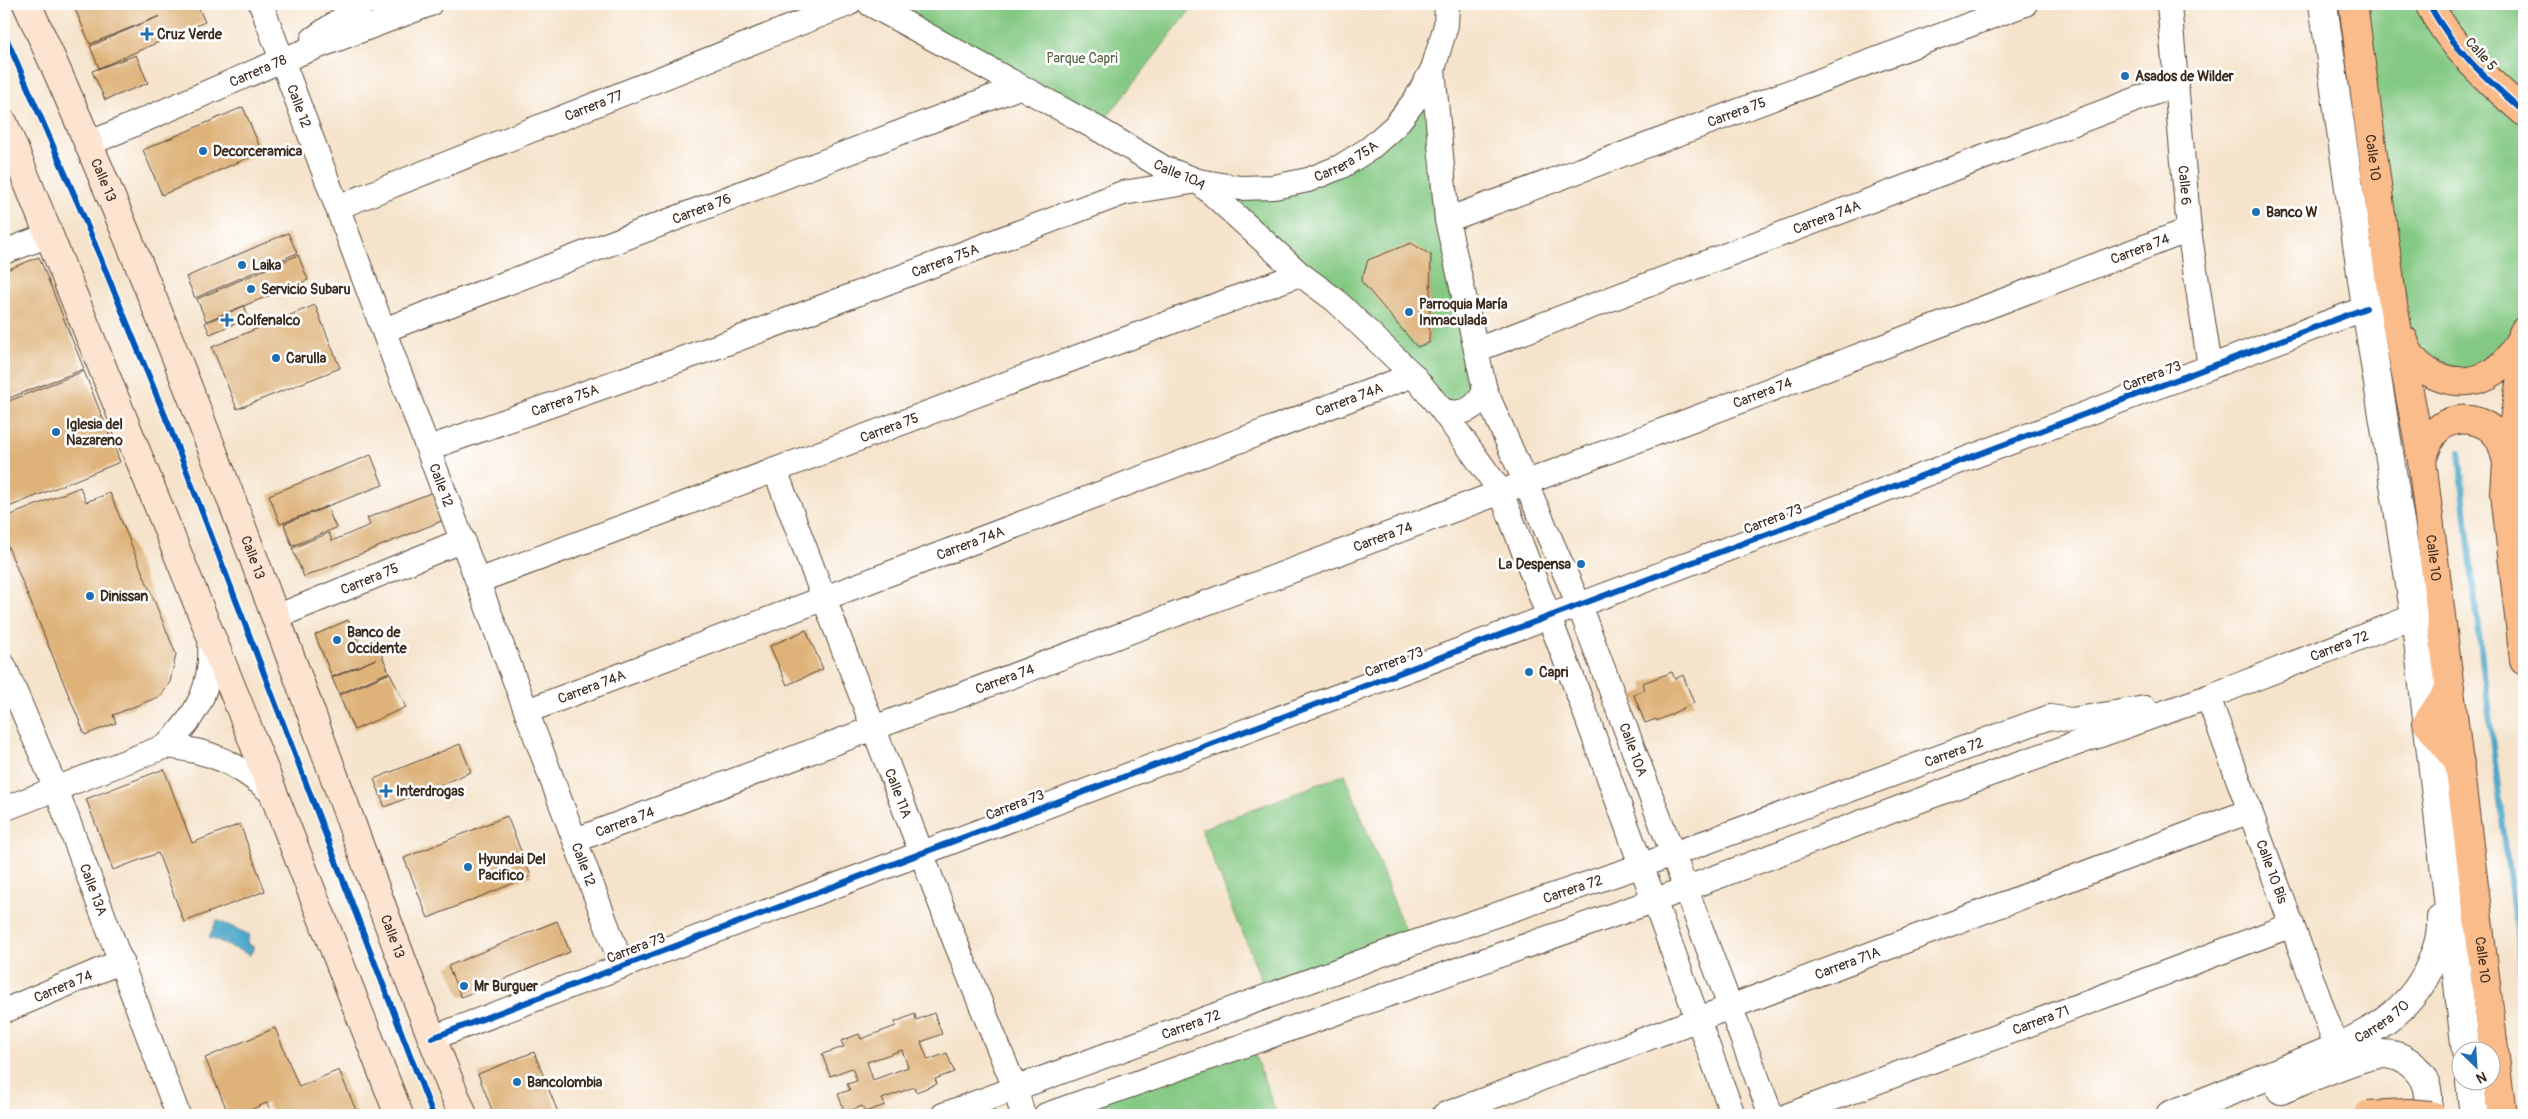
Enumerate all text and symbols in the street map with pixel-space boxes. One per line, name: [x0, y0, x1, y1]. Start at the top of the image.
place label: Cruz Verde: [157, 26, 223, 43]
marker: Cruz Verde: [141, 28, 153, 40]
street label: Calle 5: [2462, 34, 2500, 74]
park label: Parque Capri: [1046, 50, 1118, 67]
street label: Carrera 78: [227, 51, 289, 90]
place label: Asados de Wilder: [2135, 68, 2235, 85]
marker: Asados de Wilder: [2119, 70, 2131, 82]
street label: Calle 12: [283, 82, 315, 130]
street label: Carrera 77: [562, 86, 626, 125]
street label: Carrera 75: [1705, 93, 1768, 131]
street label: Calle 10: [2362, 133, 2385, 182]
street label: Carrera 75A: [1311, 137, 1381, 185]
place label: Decorceramica: [213, 143, 303, 160]
marker: Decorceramica: [197, 145, 209, 157]
street label: Calle 10A: [1151, 155, 1210, 193]
street label: Calle 13: [87, 156, 121, 204]
street label: Calle 6: [2175, 165, 2195, 206]
street label: Carrera 76: [670, 189, 733, 227]
street label: Carrera 74A: [1790, 196, 1863, 237]
place label: Banco W: [2266, 204, 2318, 221]
marker: Banco W: [2250, 206, 2262, 218]
street label: Carrera 74: [2108, 230, 2172, 268]
street label: Carrera 75A: [909, 240, 981, 281]
place label: Laika: [252, 257, 282, 274]
marker: Laika: [236, 259, 248, 271]
place label: Servicio Subaru: [261, 281, 351, 298]
marker: Servicio Subaru: [245, 283, 257, 295]
place label: Parroquia María Inmaculada: [1419, 296, 1508, 329]
marker: Parroquia María Inmaculada: [1403, 306, 1415, 318]
place label: Colfenalco: [237, 312, 301, 329]
marker: Colfenalco: [221, 314, 233, 326]
place label: Carulla: [286, 350, 327, 367]
marker: Carulla: [270, 352, 282, 364]
street label: Carrera 73: [2120, 357, 2184, 395]
street label: Carrera 74: [1730, 374, 1794, 411]
street label: Carrera 74A: [1313, 379, 1385, 420]
street label: Carrera 75A: [529, 380, 601, 420]
street label: Carrera 75: [858, 409, 921, 446]
place label: Iglesia del Nazareno: [66, 416, 123, 449]
marker: Iglesia del Nazareno: [50, 426, 62, 438]
street label: Calle 12: [426, 461, 458, 509]
street label: Carrera 73: [1741, 500, 1805, 538]
street label: Carrera 74: [1351, 518, 1415, 555]
street label: Carrera 74A: [934, 522, 1006, 563]
street label: Calle 13: [237, 533, 269, 582]
street label: Calle 10: [2423, 534, 2445, 582]
place label: La Despensa: [1498, 556, 1571, 573]
marker: La Despensa: [1575, 558, 1587, 570]
street label: Carrera 75: [338, 559, 401, 598]
place label: Dinissan: [100, 588, 148, 605]
marker: Dinissan: [84, 590, 96, 602]
place label: Banco de Occidente: [347, 624, 408, 657]
street label: Carrera 72: [2308, 626, 2371, 665]
marker: Banco de Occidente: [331, 634, 343, 646]
street label: Carrera 73: [1362, 643, 1426, 681]
street label: Carrera 74: [973, 660, 1037, 698]
place label: Capri: [1539, 664, 1569, 681]
street label: Carrera 74A: [555, 666, 628, 707]
marker: Capri: [1523, 666, 1535, 678]
street label: Calle 10A: [1616, 721, 1651, 779]
street label: Carrera 72: [1922, 733, 1986, 770]
street label: Calle 11A: [881, 766, 916, 820]
place label: Interdrogas: [396, 783, 465, 800]
marker: Interdrogas: [380, 785, 392, 797]
street label: Carrera 73: [983, 786, 1047, 824]
street label: Carrera 74: [593, 803, 657, 841]
street label: Calle 10 Bis: [2253, 837, 2292, 906]
street label: Calle 12: [568, 840, 600, 889]
place label: Hyundai Del Pacifico: [478, 851, 546, 884]
street label: Calle 13A: [76, 861, 111, 918]
marker: Hyundai Del Pacifico: [462, 861, 474, 873]
street label: Carrera 72: [1541, 871, 1605, 907]
street label: Calle 13: [377, 912, 409, 961]
street label: Carrera 73: [604, 929, 668, 967]
street label: Calle 10: [2472, 936, 2494, 984]
street label: Carrera 71A: [1812, 943, 1882, 983]
street label: Carrera 74: [31, 966, 95, 1006]
place label: Mr Burguer: [474, 978, 539, 995]
marker: Mr Burguer: [458, 980, 470, 992]
street label: Carrera 70: [2351, 996, 2413, 1046]
street label: Carrera 71: [2010, 1002, 2071, 1038]
street label: Carrera 72: [1159, 1006, 1223, 1043]
north arrow: [2450, 1042, 2500, 1092]
text: N: [2473, 1068, 2489, 1087]
place label: Bancolombia: [527, 1074, 603, 1091]
marker: Bancolombia: [511, 1076, 523, 1088]

